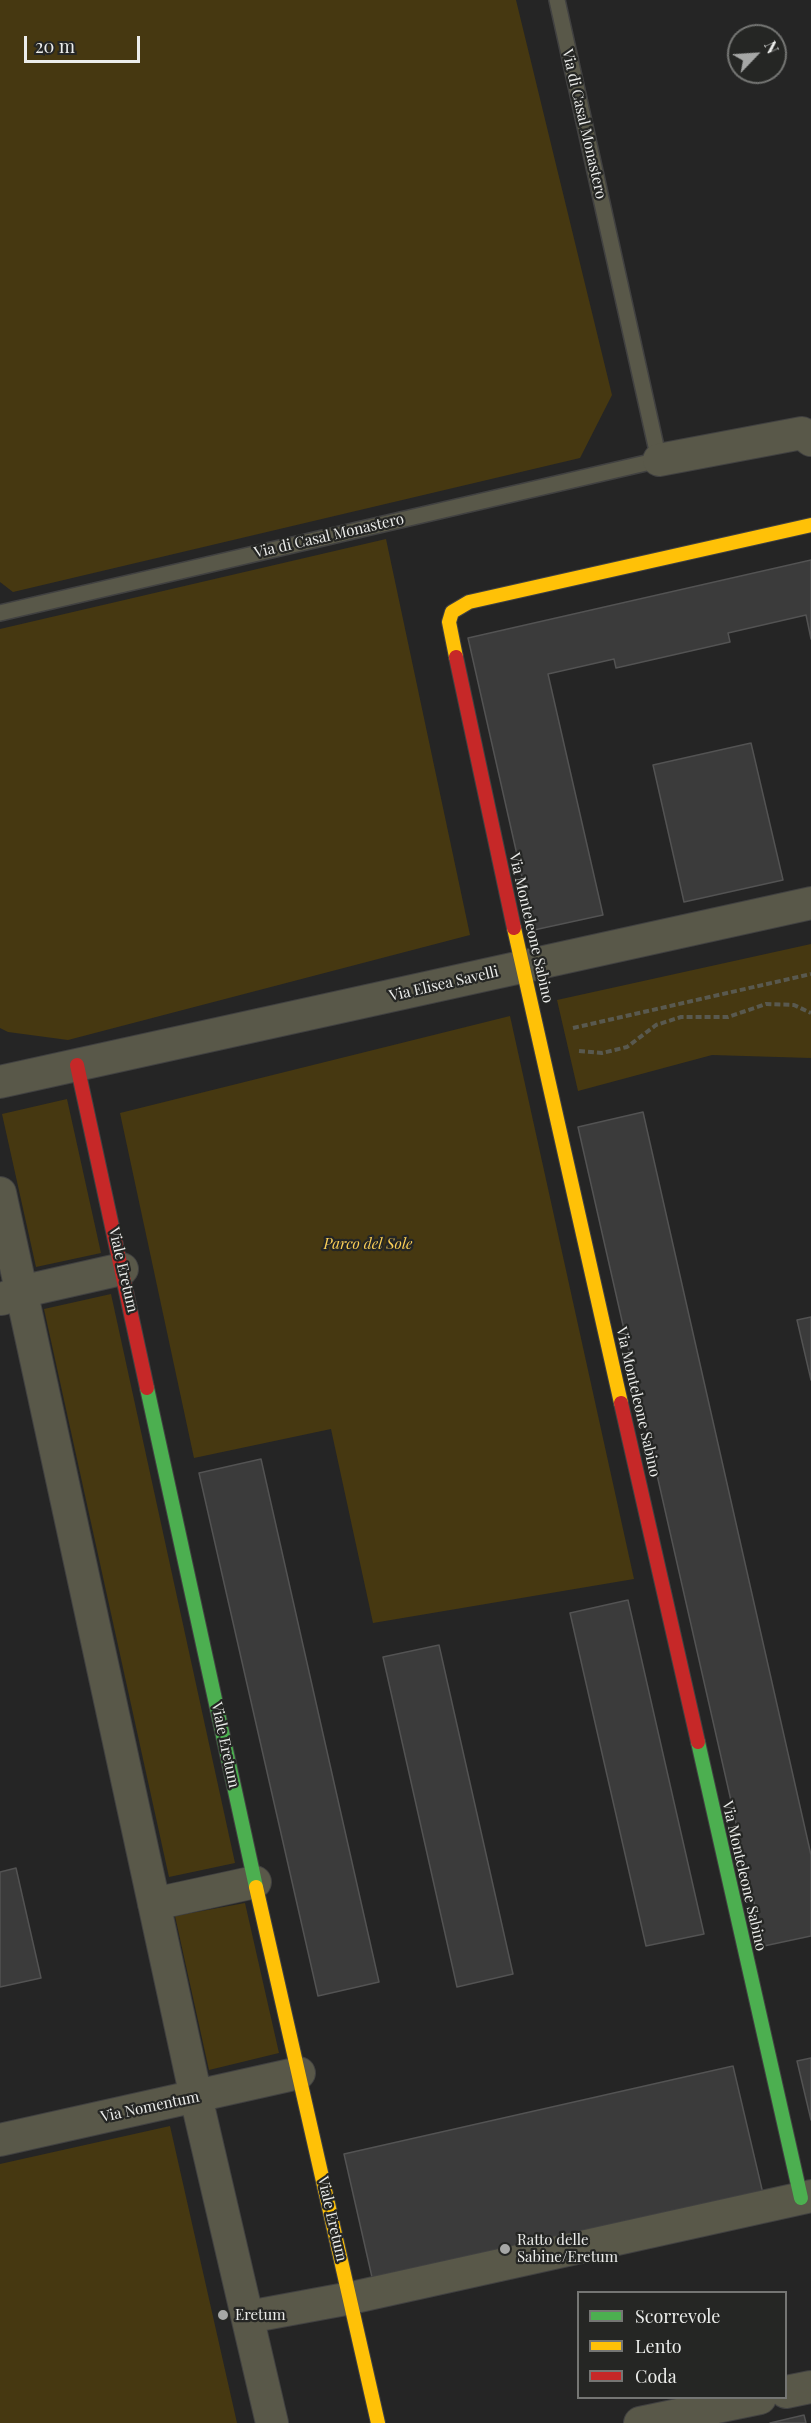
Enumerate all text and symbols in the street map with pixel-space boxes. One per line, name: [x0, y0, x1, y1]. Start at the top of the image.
scale bar: [27, 24, 142, 62]
north arrow: [727, 24, 787, 84]
text: 20 m: [35, 34, 75, 58]
text: N: [760, 37, 784, 57]
street label: Via di Casal Monastero: [558, 47, 610, 201]
street label: Via di Casal Monastero: [252, 510, 406, 562]
street label: Via Monteleone Sabino: [505, 851, 557, 1005]
street label: Via Elisea Savelli: [388, 963, 500, 1005]
street label: Viale Eretum: [104, 1226, 142, 1314]
park label: Parco del Sole: [324, 1235, 412, 1253]
street label: Via Monteleone Sabino: [612, 1325, 664, 1479]
street label: Viale Eretum: [207, 1701, 243, 1789]
street label: Via Monteleone Sabino: [718, 1799, 770, 1953]
street label: Via Nomentum: [99, 2088, 201, 2126]
street label: Viale Eretum: [313, 2175, 351, 2263]
place label: Ratto delle Sabine/Eretum: [517, 2231, 618, 2266]
marker: Ratto delle Sabine/Eretum: [498, 2242, 512, 2256]
legend: [577, 2291, 787, 2399]
text: Scorrevole: [635, 2304, 720, 2328]
place label: Eretum: [235, 2306, 285, 2324]
marker: Eretum: [216, 2308, 230, 2322]
text: Lento: [635, 2334, 682, 2358]
text: Coda: [635, 2364, 677, 2388]

